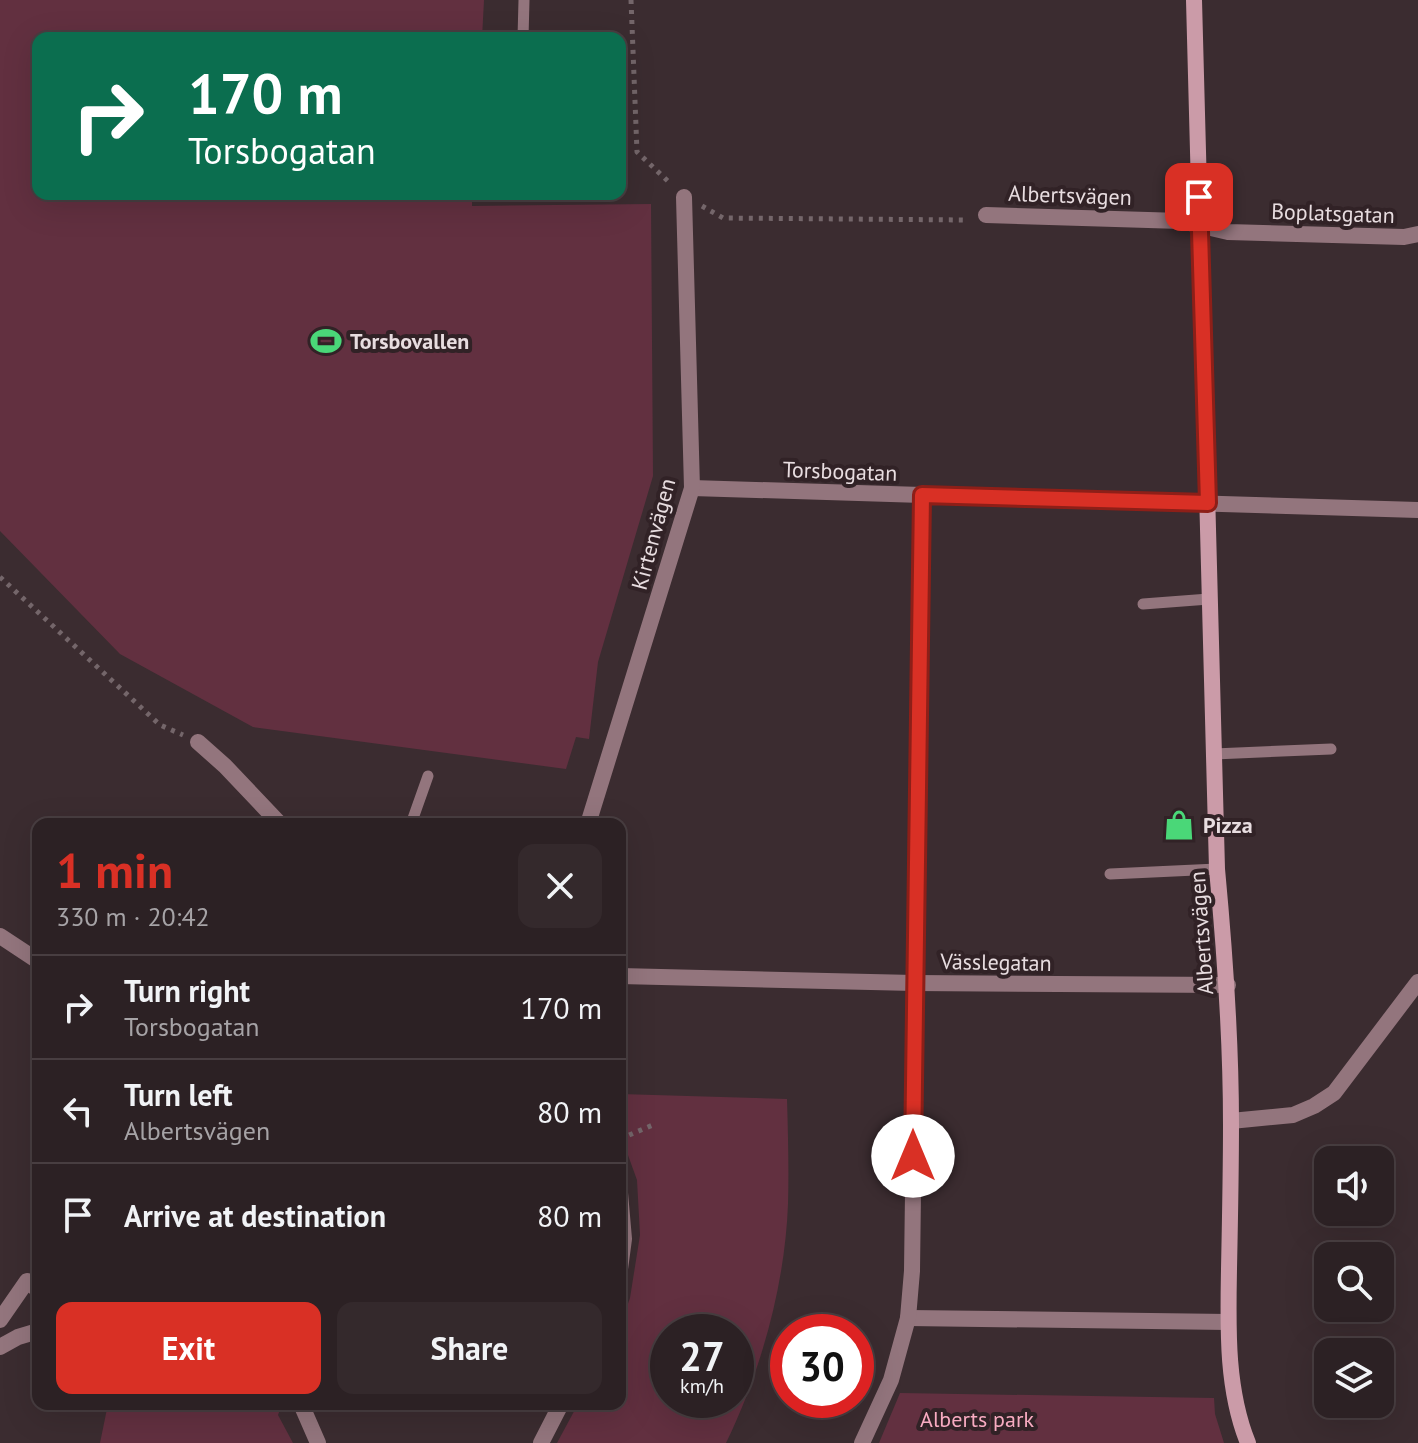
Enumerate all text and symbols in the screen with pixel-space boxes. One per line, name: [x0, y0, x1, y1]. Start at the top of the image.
text: 170 m: [188, 57, 343, 129]
icon: right: [56, 64, 160, 168]
text: Torsbogatan: [188, 127, 376, 174]
pin: [1165, 163, 1233, 231]
icon: arrive: [1177, 175, 1221, 219]
street label: Albertsvägen: [1008, 179, 1132, 211]
street label: Boplatsgatan: [1271, 197, 1395, 229]
sports icon: Torsbovallen: [309, 324, 343, 358]
place label: Torsbovallen: [350, 327, 469, 355]
street label: Torsbogatan: [782, 455, 898, 487]
street label: Kirtenvägen: [625, 475, 681, 593]
shop icon: Pizza: [1162, 808, 1196, 842]
place label: Pizza: [1203, 811, 1253, 839]
text: 1 min: [56, 839, 173, 901]
button: close: [518, 844, 602, 928]
street label: Albertsvägen: [1183, 870, 1219, 996]
text: 330 m · 20:42: [56, 900, 210, 933]
street label: Vässlegatan: [939, 947, 1052, 977]
text: Turn right: [124, 971, 250, 1010]
icon: right: [56, 985, 100, 1029]
text: 170 m: [521, 988, 602, 1027]
text: Torsbogatan: [124, 1010, 260, 1043]
text: Turn left: [124, 1075, 232, 1114]
icon: left: [56, 1089, 100, 1133]
text: 80 m: [537, 1092, 602, 1131]
text: Albertsvägen: [124, 1114, 270, 1147]
position arrow: [871, 1114, 955, 1198]
map controls: [1314, 1146, 1394, 1418]
button: sound: [1314, 1146, 1394, 1226]
icon: arrive: [56, 1193, 100, 1237]
text: Arrive at destination: [124, 1196, 386, 1235]
text: 80 m: [537, 1196, 602, 1235]
button: search: [1314, 1242, 1394, 1322]
button: Exit: [56, 1302, 321, 1394]
button: Share: [337, 1302, 602, 1394]
speed limit sign: 30: [770, 1314, 874, 1418]
text: 27: [679, 1330, 725, 1382]
button: layers: [1314, 1338, 1394, 1418]
text: km/h: [680, 1373, 724, 1399]
park label: Alberts park: [920, 1405, 1034, 1433]

